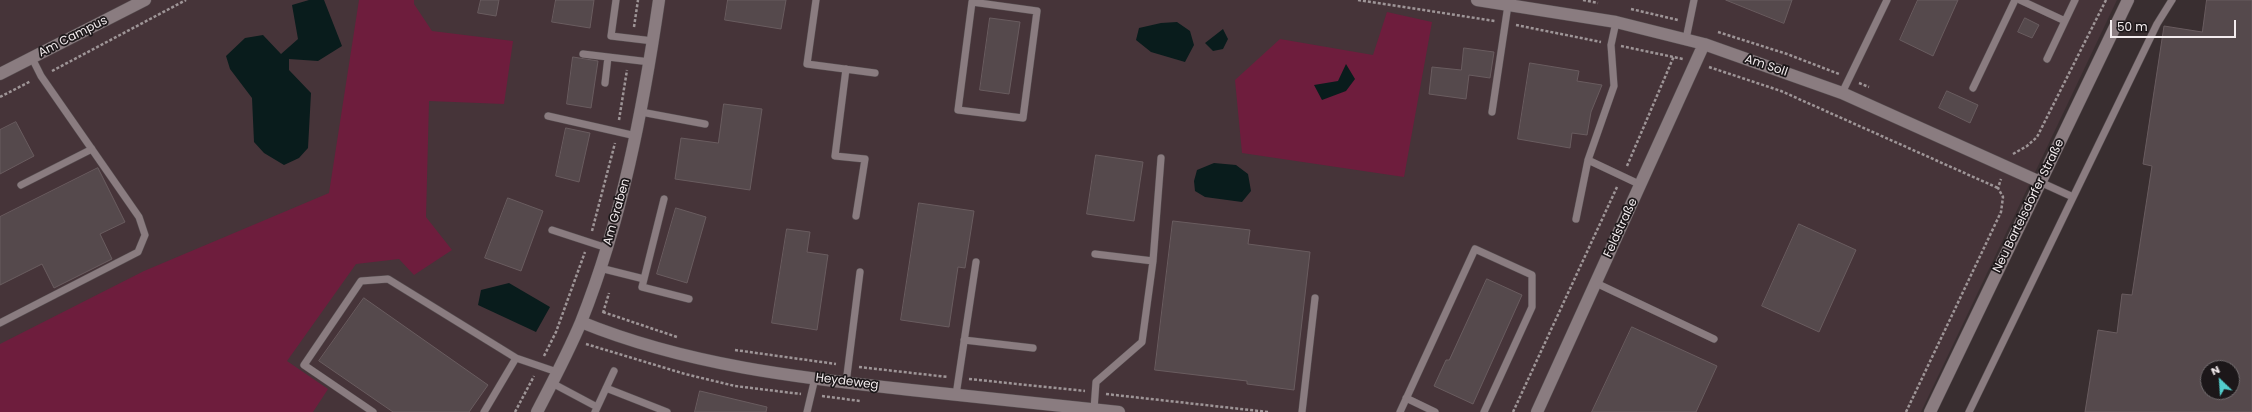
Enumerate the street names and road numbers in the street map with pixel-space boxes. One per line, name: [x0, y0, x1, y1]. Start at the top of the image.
street label: Am Campus: [36, 13, 110, 61]
street label: Am Soll: [1743, 52, 1789, 80]
street label: Neu Bartelsdorfer Straße: [1990, 137, 2068, 275]
street label: Am Graben: [601, 177, 633, 247]
street label: Feldstraße: [1601, 196, 1641, 260]
street label: Heydeweg: [815, 371, 879, 393]

